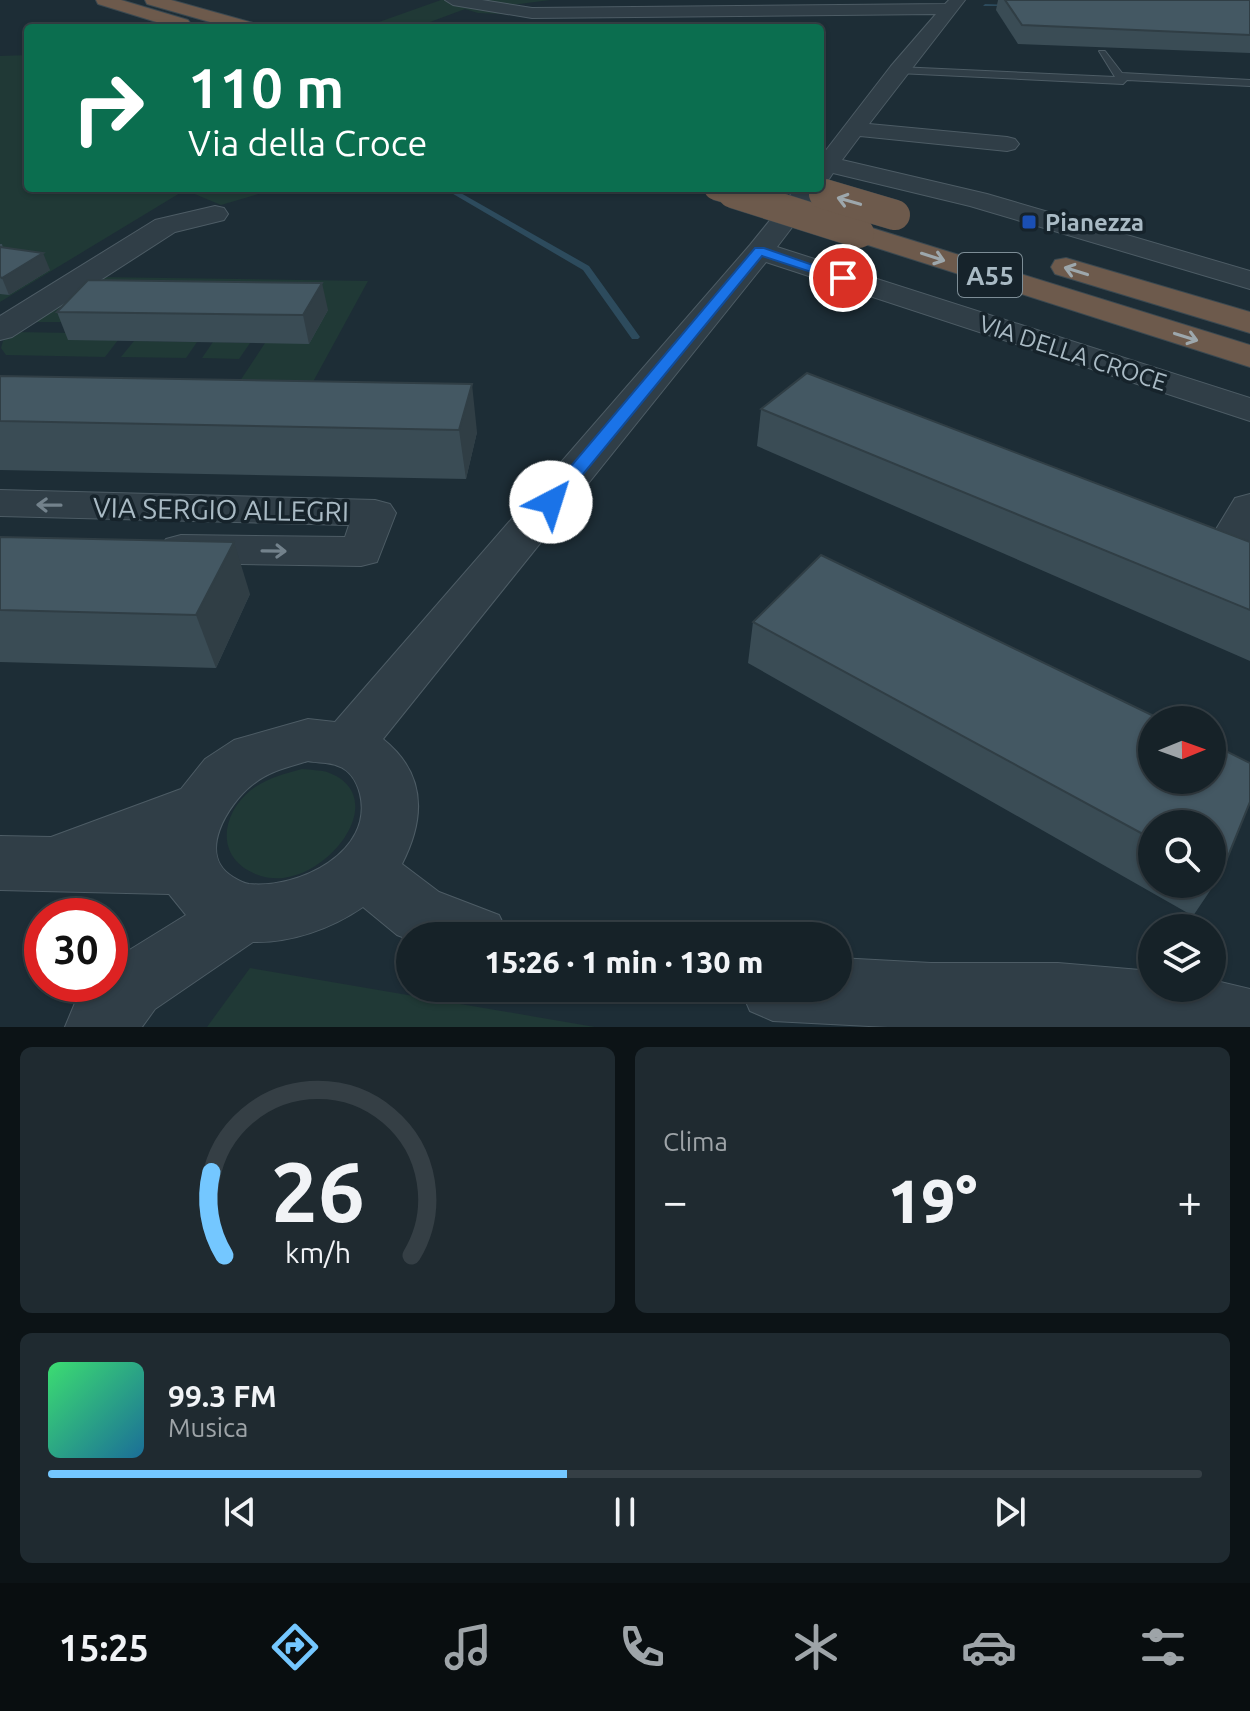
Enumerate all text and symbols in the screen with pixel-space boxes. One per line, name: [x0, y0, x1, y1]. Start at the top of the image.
icon: right: [56, 56, 160, 160]
text: 110 m: [188, 56, 344, 119]
text: Via della Croce: [188, 122, 427, 163]
one-way arrow: [837, 193, 863, 208]
place label: Pianezza: [1045, 209, 1144, 236]
marker: Pianezza: [1020, 213, 1038, 231]
pin: [809, 244, 877, 312]
one-way arrow: [920, 250, 945, 265]
road number: A55: [958, 253, 1022, 297]
icon: arrive: [821, 256, 865, 300]
one-way arrow: [1064, 262, 1089, 277]
street label: VIA DELLA CROCE: [976, 310, 1170, 396]
one-way arrow: [1173, 330, 1198, 345]
position arrow: [509, 460, 593, 544]
street label: VIA SERGIO ALLEGRI: [93, 491, 349, 527]
one-way arrow: [36, 497, 63, 512]
one-way arrow: [260, 543, 287, 558]
north arrow: [1138, 706, 1226, 794]
map controls: [1138, 706, 1226, 1002]
button: search: [1138, 810, 1226, 898]
speed limit sign: 30: [24, 898, 128, 1002]
button: layers: [1138, 914, 1226, 1002]
text: 15:26 · 1 min · 130 m: [485, 945, 763, 979]
text: Clima: [663, 1127, 728, 1156]
text: 26: [271, 1144, 364, 1238]
text: 19°: [888, 1167, 977, 1234]
text: −: [663, 1176, 688, 1225]
text: +: [1177, 1176, 1202, 1225]
text: km/h: [285, 1236, 351, 1268]
text: 99.3 FM: [168, 1379, 277, 1413]
text: Musica: [168, 1413, 248, 1442]
icon: previous: [218, 1490, 262, 1534]
icon: pause: [603, 1490, 647, 1534]
icon: next: [988, 1490, 1032, 1534]
icon: directions: [267, 1619, 323, 1675]
icon: music: [440, 1619, 496, 1675]
icon: phone: [614, 1619, 670, 1675]
icon: climate: [788, 1619, 844, 1675]
icon: car: [961, 1619, 1017, 1675]
icon: filters: [1135, 1619, 1191, 1675]
text: 15:25: [59, 1627, 149, 1668]

